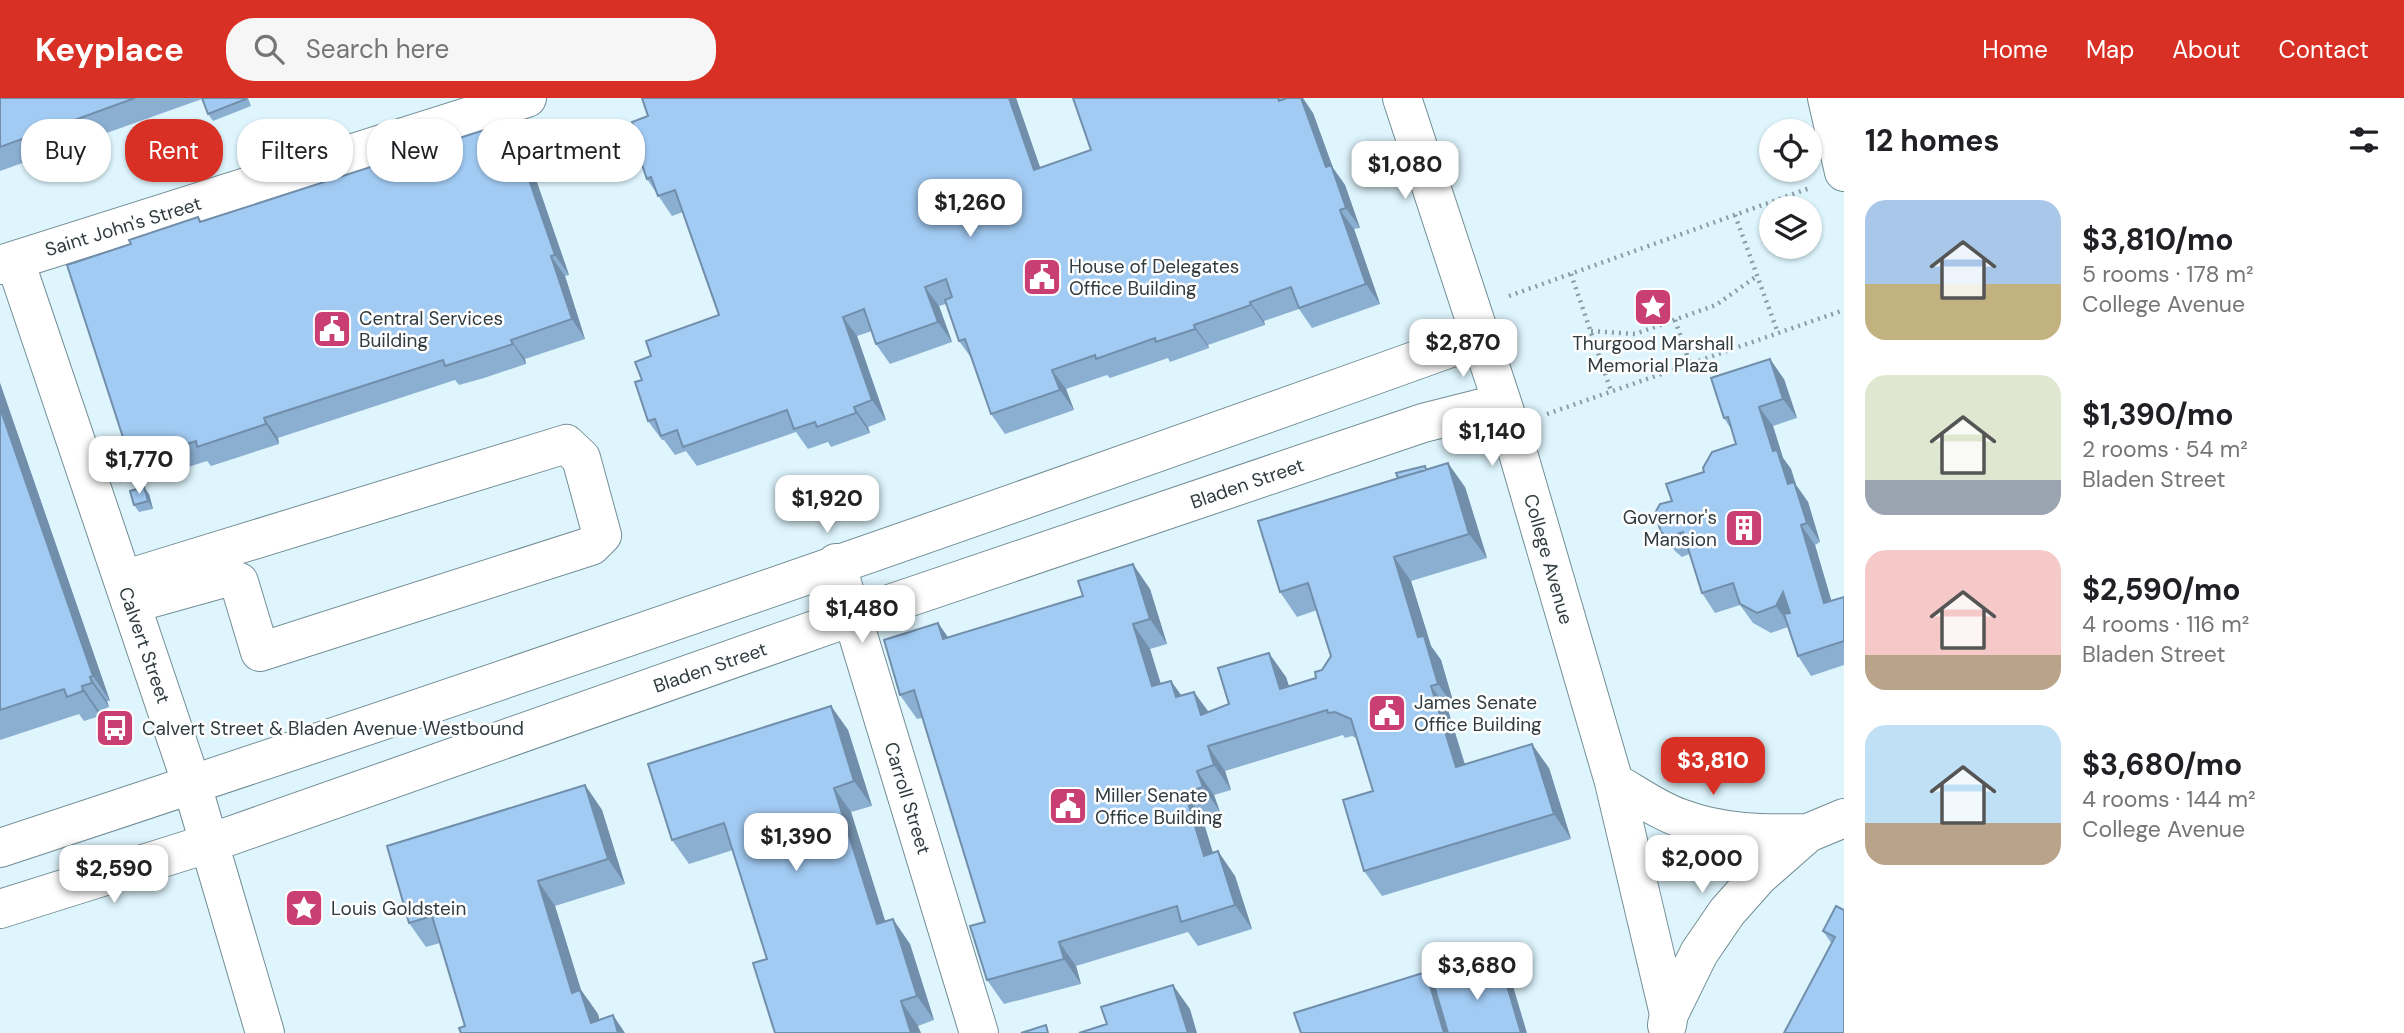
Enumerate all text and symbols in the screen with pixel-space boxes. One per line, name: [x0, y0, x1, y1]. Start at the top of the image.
search box: [226, 18, 716, 81]
text: Keyplace: [35, 28, 184, 71]
icon: search: [250, 30, 288, 68]
text: Search here: [306, 32, 449, 66]
text: Home: [1982, 34, 2048, 65]
text: Map: [2086, 34, 2134, 65]
text: About: [2172, 34, 2241, 65]
text: Contact: [2279, 34, 2369, 65]
chip: Buy: [21, 119, 111, 182]
chip: Rent: [125, 119, 223, 182]
chip: Filters: [237, 119, 353, 182]
chip: New: [367, 119, 463, 182]
chip: Apartment: [477, 119, 645, 182]
map controls: [1759, 119, 1822, 259]
button: locate: [1759, 119, 1822, 182]
text: 12 homes: [1865, 121, 1999, 160]
icon: filters: [2345, 121, 2383, 159]
pin: $1,080: [1348, 141, 1462, 201]
text: $1,080: [1368, 149, 1442, 179]
pin: $1,260: [913, 180, 1027, 239]
text: $1,260: [934, 187, 1006, 217]
street label: Saint John's Street: [42, 191, 204, 262]
button: layers: [1759, 196, 1822, 259]
text: $3,810/mo: [2082, 220, 2234, 259]
icon: home: [1921, 228, 2005, 312]
place label: House of Delegates Office Building: [1069, 254, 1239, 301]
public building icon: House of Delegates Office Building: [1021, 256, 1063, 298]
text: 5 rooms · 178 m²: [2082, 259, 2254, 289]
place icon: Thurgood Marshall Memorial Plaza: [1632, 286, 1674, 328]
text: College Avenue: [2082, 289, 2245, 319]
place label: Central Services Building: [359, 306, 503, 353]
public building icon: Central Services Building: [311, 308, 353, 350]
pin: $2,870: [1406, 320, 1520, 379]
text: $2,870: [1425, 327, 1501, 357]
place label: Thurgood Marshall Memorial Plaza: [1572, 331, 1734, 378]
text: $1,390/mo: [2082, 395, 2234, 434]
icon: home: [1921, 403, 2005, 487]
pin: $1,140: [1435, 408, 1549, 468]
text: $1,140: [1458, 416, 1526, 446]
text: 2 rooms · 54 m²: [2082, 434, 2248, 464]
pin: $1,770: [82, 436, 196, 496]
text: $1,770: [105, 444, 173, 474]
street label: Bladen Street: [1187, 452, 1307, 515]
text: Bladen Street: [2082, 464, 2226, 494]
pin: $1,920: [770, 476, 884, 535]
text: $1,920: [791, 483, 863, 513]
street label: College Avenue: [1518, 491, 1579, 627]
place label: Governor's Mansion: [1623, 505, 1717, 552]
building icon: Governor's Mansion: [1723, 507, 1765, 549]
text: $2,590/mo: [2082, 570, 2241, 609]
icon: home: [1921, 578, 2005, 662]
street label: Calvert Street: [113, 583, 176, 707]
pin: $1,480: [805, 586, 919, 645]
text: $1,480: [825, 593, 899, 623]
text: 4 rooms · 116 m²: [2082, 609, 2249, 639]
street label: Bladen Street: [650, 636, 770, 699]
text: Bladen Street: [2082, 639, 2226, 669]
place label: James Senate Office Building: [1414, 690, 1542, 737]
public building icon: James Senate Office Building: [1366, 692, 1408, 734]
bus stop icon: Calvert Street & Bladen Avenue Westbound: [94, 707, 136, 749]
place label: Calvert Street & Bladen Avenue Westbound: [142, 716, 524, 741]
pin: $3,810: [1656, 738, 1770, 797]
street label: Carroll Street: [879, 739, 936, 857]
text: $3,810: [1677, 745, 1749, 775]
text: $3,680/mo: [2082, 745, 2242, 784]
icon: home: [1921, 753, 2005, 837]
place label: Miller Senate Office Building: [1095, 783, 1223, 830]
text: 4 rooms · 144 m²: [2082, 784, 2256, 814]
public building icon: Miller Senate Office Building: [1047, 785, 1089, 827]
pin: $1,390: [739, 814, 853, 873]
text: College Avenue: [2082, 814, 2245, 844]
text: $1,390: [760, 821, 832, 851]
pin: $2,000: [1645, 836, 1759, 895]
text: $2,000: [1661, 843, 1743, 873]
pin: $2,590: [57, 846, 171, 905]
text: $2,590: [75, 853, 153, 883]
place icon: Louis Goldstein: [283, 887, 325, 929]
place label: Louis Goldstein: [331, 896, 466, 921]
pin: $3,680: [1420, 942, 1534, 1002]
text: $3,680: [1438, 950, 1516, 980]

